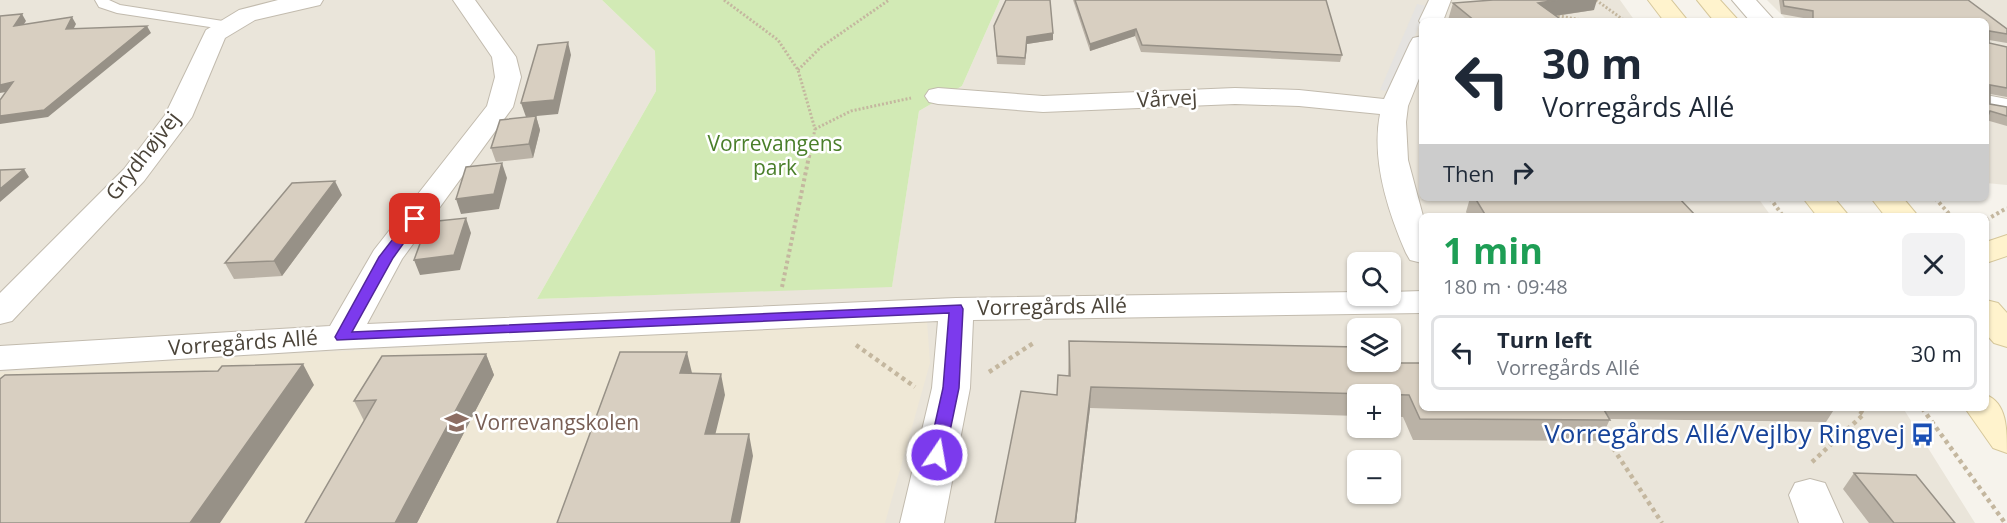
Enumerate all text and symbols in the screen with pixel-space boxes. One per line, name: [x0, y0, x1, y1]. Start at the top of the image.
text: 30 m: [1542, 34, 1642, 91]
icon: left: [1443, 42, 1521, 120]
street label: Vårvej: [1136, 82, 1198, 114]
text: Vorregårds Allé: [1542, 88, 1735, 125]
street label: Grydhøjvej: [99, 105, 186, 206]
park label: Vorrevangens park: [707, 129, 843, 181]
icon: right: [1506, 156, 1539, 189]
text: Then: [1443, 158, 1494, 188]
pin: [389, 193, 440, 244]
icon: arrive: [398, 202, 431, 235]
text: 1 min: [1443, 226, 1543, 275]
button: close: [1902, 233, 1965, 296]
map controls: [1347, 252, 1401, 504]
button: search: [1347, 252, 1401, 306]
text: 180 m · 09:48: [1443, 273, 1568, 300]
street label: Vorregårds Allé: [977, 291, 1127, 321]
button: layers: [1347, 318, 1401, 372]
street label: Vorregårds Allé: [167, 323, 319, 361]
text: Turn left: [1497, 324, 1592, 354]
icon: left: [1446, 336, 1479, 369]
text: 30 m: [1911, 338, 1962, 368]
text: Vorregårds Allé: [1497, 354, 1640, 381]
button: +: [1347, 384, 1401, 438]
place label: Vorrevangskolen: [475, 408, 639, 436]
school or university icon: Vorrevangskolen: [444, 410, 470, 436]
place label: Vorregårds Allé/Vejlby Ringvej: [1544, 415, 1905, 451]
bus stop icon: Vorregårds Allé/Vejlby Ringvej: [1910, 421, 1936, 447]
position arrow: [905, 423, 969, 487]
button: −: [1347, 450, 1401, 504]

